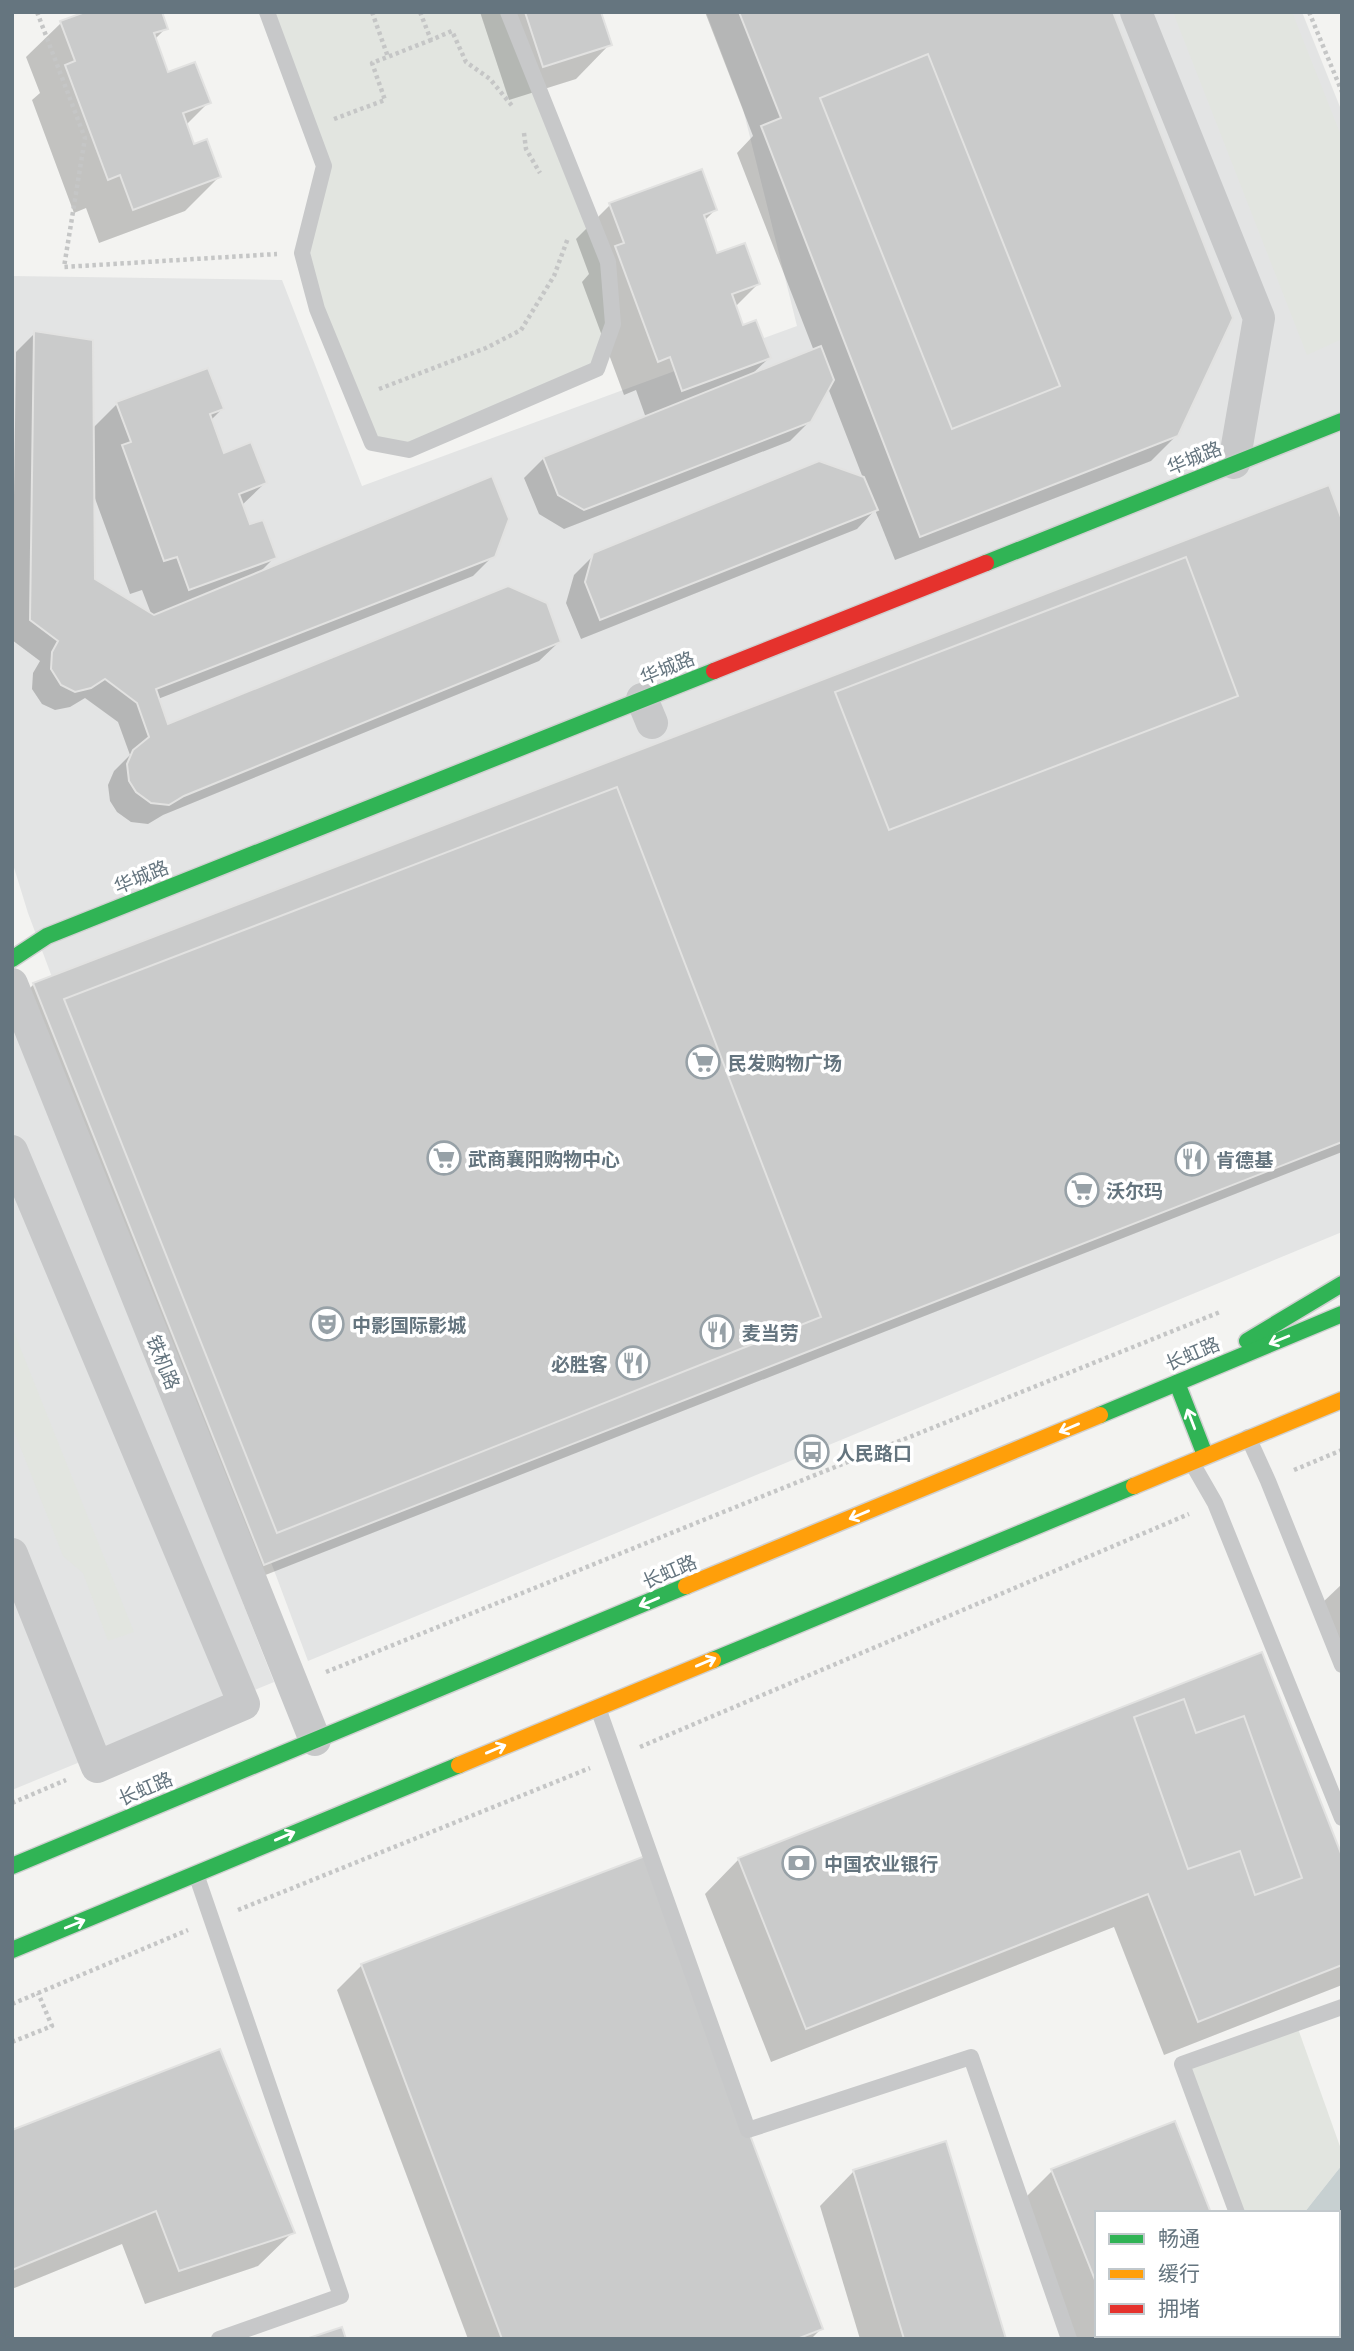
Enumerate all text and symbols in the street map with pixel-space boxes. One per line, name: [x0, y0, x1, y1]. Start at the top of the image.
street label: 华城路: [1162, 433, 1226, 481]
street label: 华城路: [635, 643, 699, 691]
street label: 华城路: [109, 852, 173, 900]
supermarket icon: 民发购物广场: [684, 1043, 722, 1081]
place label: 民发购物广场: [728, 1048, 842, 1077]
supermarket icon: 武商襄阳购物中心: [425, 1139, 463, 1177]
restaurant icon: 肯德基: [1173, 1140, 1211, 1178]
place label: 武商襄阳购物中心: [468, 1144, 620, 1173]
place label: 肯德基: [1216, 1145, 1274, 1174]
supermarket icon: 沃尔玛: [1063, 1171, 1101, 1209]
place label: 沃尔玛: [1106, 1176, 1163, 1205]
theatre icon: 中影国际影城: [308, 1305, 346, 1343]
place label: 中影国际影城: [352, 1310, 466, 1339]
restaurant icon: 麦当劳: [698, 1313, 736, 1351]
place label: 麦当劳: [742, 1318, 799, 1347]
street label: 长虹路: [1160, 1329, 1224, 1377]
street label: 铁机路: [140, 1330, 188, 1394]
one-way arrow: [1268, 1334, 1290, 1347]
restaurant icon: 必胜客: [614, 1344, 652, 1382]
place label: 必胜客: [551, 1349, 608, 1378]
one-way arrow: [1184, 1408, 1197, 1430]
one-way arrow: [1059, 1422, 1080, 1435]
bus stop icon: 人民路口: [793, 1433, 831, 1471]
place label: 人民路口: [836, 1438, 912, 1467]
one-way arrow: [848, 1509, 870, 1522]
street label: 长虹路: [637, 1547, 701, 1595]
one-way arrow: [638, 1596, 660, 1609]
one-way arrow: [694, 1655, 716, 1668]
one-way arrow: [484, 1742, 506, 1755]
street label: 长虹路: [113, 1764, 177, 1812]
one-way arrow: [274, 1829, 296, 1842]
bank icon: 中国农业银行: [780, 1844, 818, 1882]
place label: 中国农业银行: [824, 1849, 938, 1878]
one-way arrow: [64, 1916, 86, 1929]
legend: [1095, 2211, 1340, 2337]
text: 畅通: [1158, 2222, 1200, 2254]
text: 缓行: [1158, 2257, 1200, 2289]
text: 拥堵: [1158, 2292, 1200, 2324]

